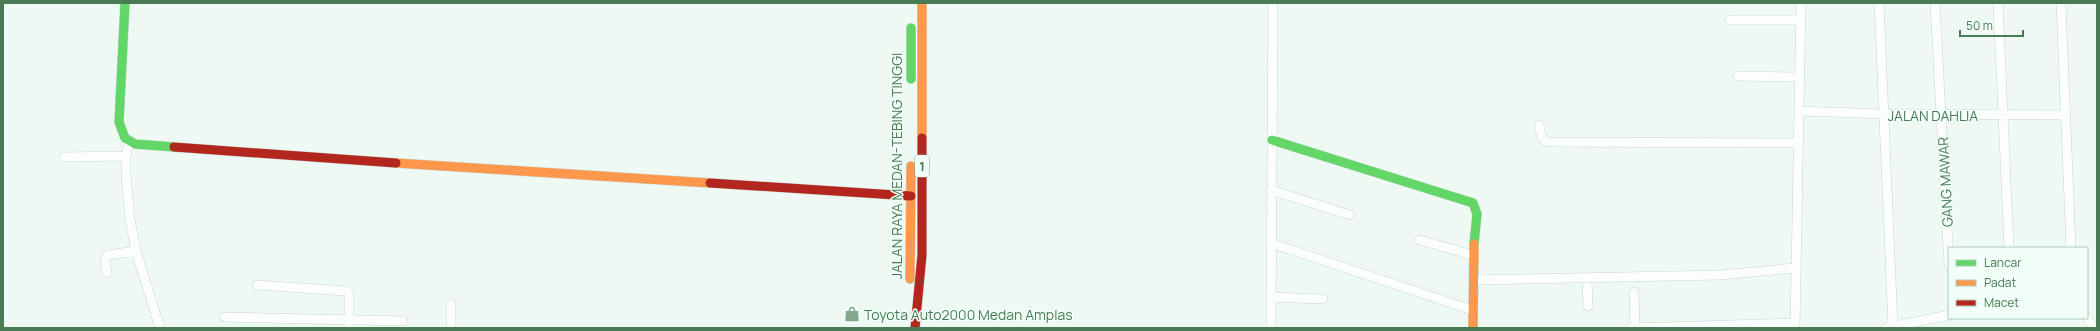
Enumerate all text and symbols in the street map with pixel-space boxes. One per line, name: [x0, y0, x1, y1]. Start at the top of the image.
scale bar: [1960, 12, 2023, 38]
text: 50 m: [1966, 17, 1993, 34]
street label: JALAN RAYA MEDAN-TEBING TINGGI: [887, 53, 906, 279]
street label: JALAN DAHLIA: [1888, 106, 1978, 125]
street label: GANG MAWAR: [1933, 136, 1957, 228]
road number: 1: [915, 155, 929, 177]
legend: [1948, 247, 2088, 319]
text: Lancar: [1984, 254, 2022, 271]
text: Padat: [1984, 274, 2016, 291]
text: Macet: [1984, 294, 2019, 311]
shop icon: Toyota Auto2000 Medan Amplas: [843, 305, 861, 323]
place label: Toyota Auto2000 Medan Amplas: [864, 305, 1073, 324]

